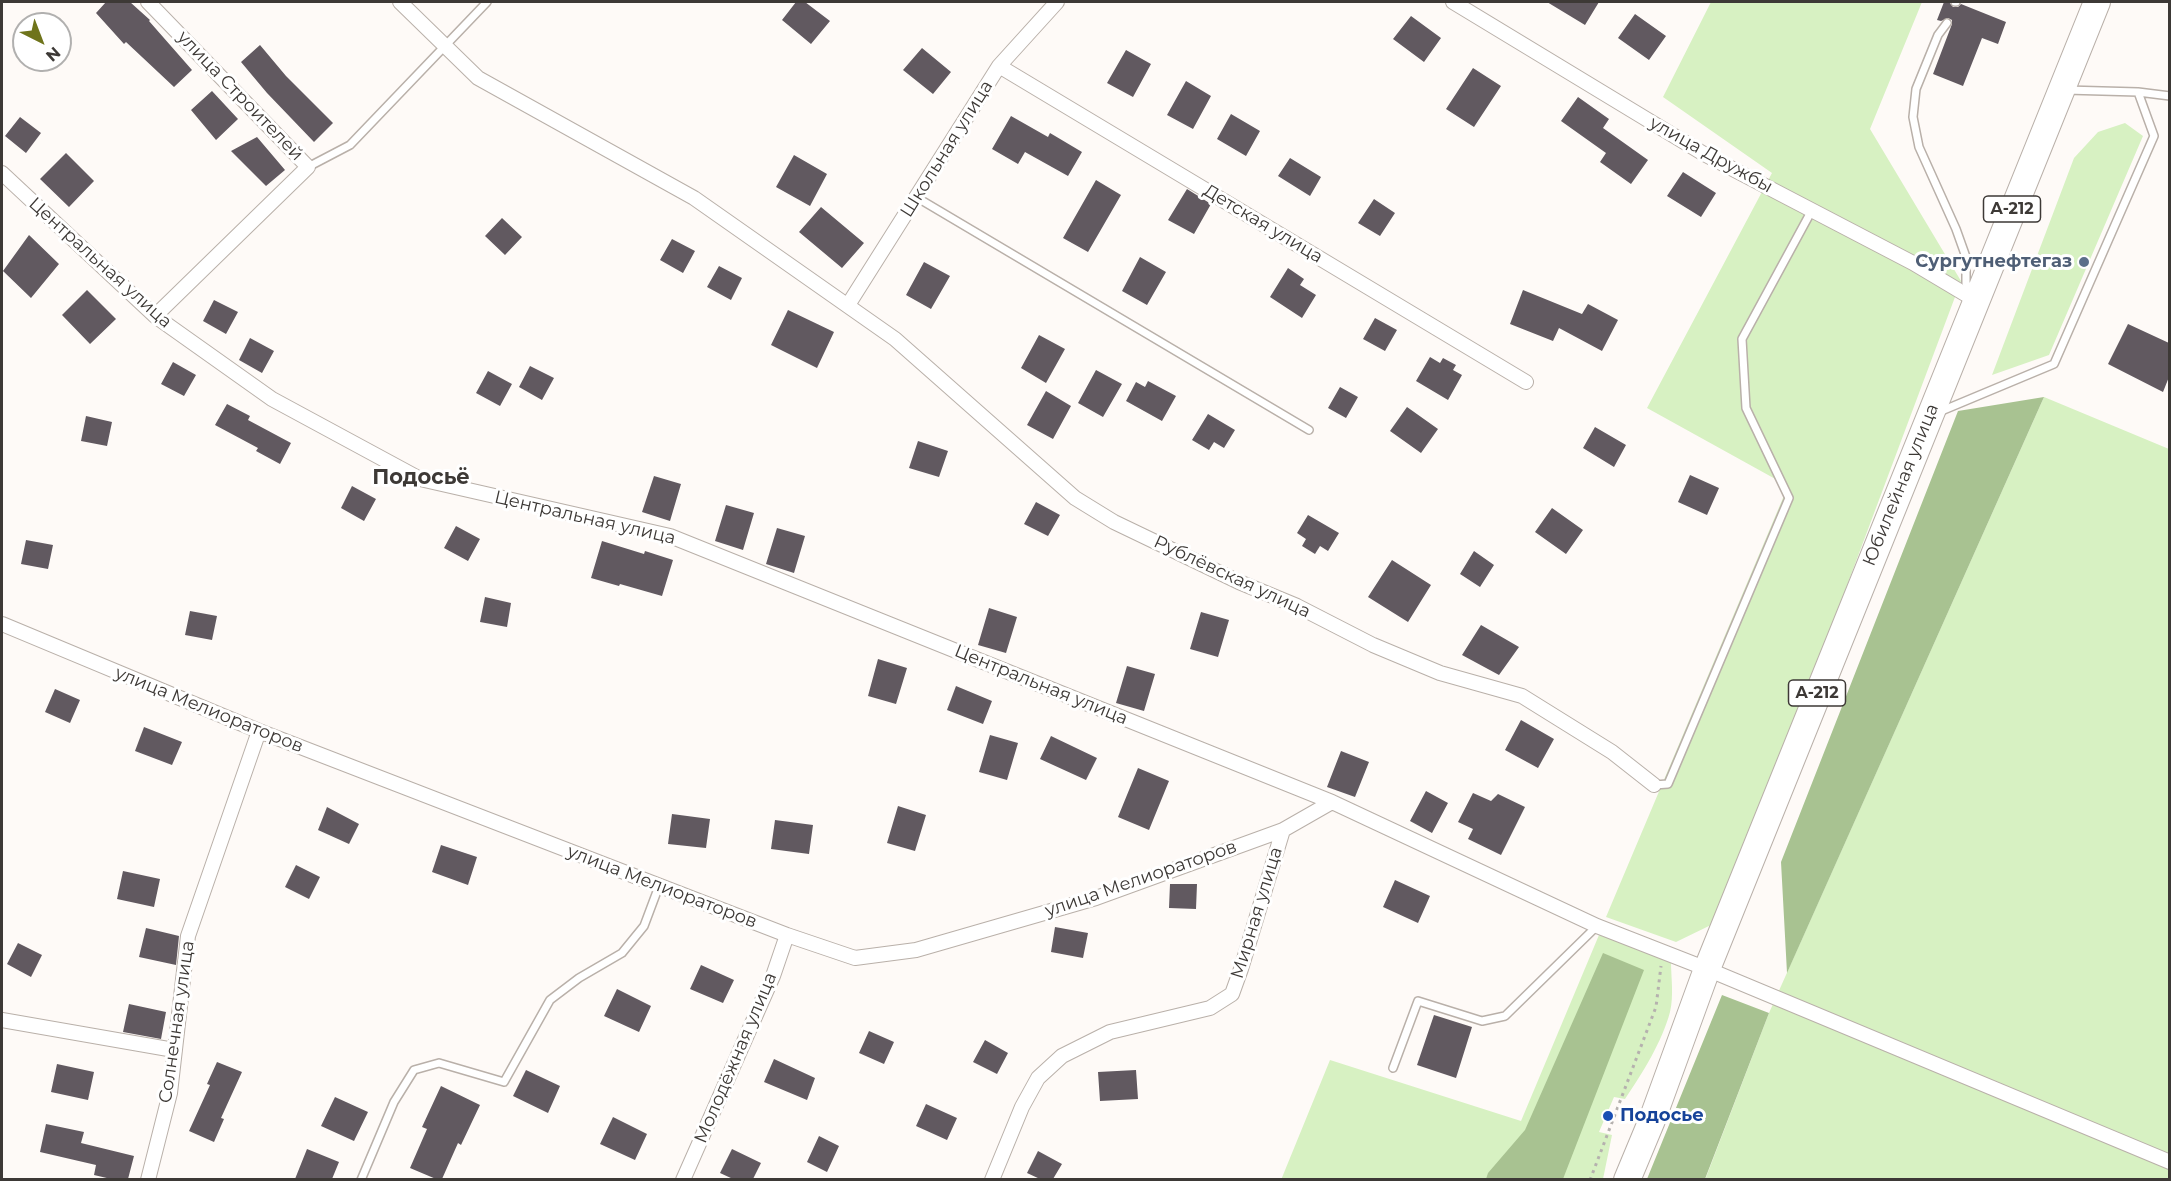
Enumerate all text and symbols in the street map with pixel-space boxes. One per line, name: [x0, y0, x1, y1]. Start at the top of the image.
north arrow: [12, 12, 72, 72]
street label: улица Строителей: [172, 27, 308, 165]
text: N: [42, 43, 64, 66]
street label: Школьная улица: [896, 77, 998, 221]
street label: улица Дружбы: [1646, 112, 1776, 198]
street label: Детская улица: [1199, 180, 1327, 268]
street label: Центральная улица: [24, 193, 176, 333]
road number: А-212: [1984, 196, 2040, 222]
place label: Сургутнефтегаз: [1915, 251, 2072, 273]
marker: Сургутнефтегаз: [2077, 255, 2091, 269]
street label: Юбилейная улица: [1859, 401, 1943, 569]
district label: Подосьё: [372, 465, 470, 491]
street label: Центральная улица: [492, 487, 678, 549]
street label: Рублёвская улица: [1150, 531, 1314, 623]
street label: Центральная улица: [951, 640, 1131, 730]
street label: улица Мелиораторов: [112, 662, 306, 758]
road number: А-212: [1788, 680, 1846, 706]
street label: улица Мелиораторов: [1042, 836, 1240, 922]
street label: улица Мелиораторов: [564, 841, 760, 933]
street label: Мирная улица: [1227, 845, 1287, 981]
street label: Солнечная улица: [155, 939, 199, 1105]
street label: Молодёжная улица: [690, 969, 782, 1147]
place label: Подосье: [1620, 1105, 1704, 1127]
marker: Подосье: [1601, 1109, 1615, 1123]

